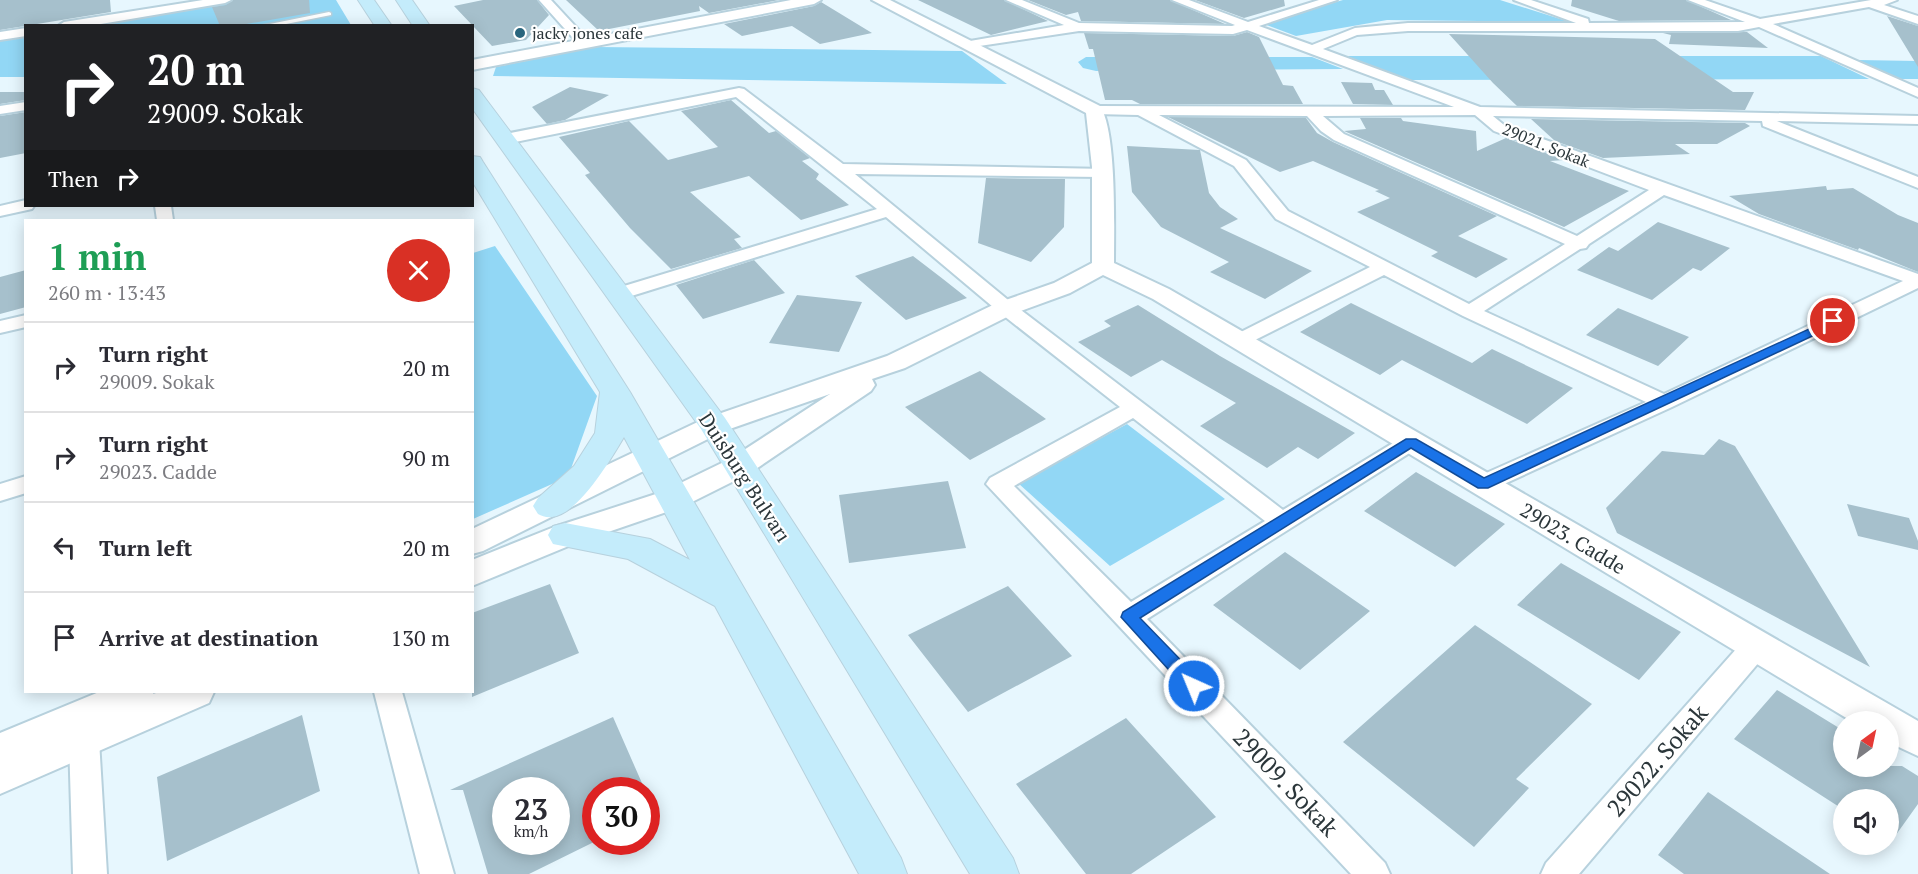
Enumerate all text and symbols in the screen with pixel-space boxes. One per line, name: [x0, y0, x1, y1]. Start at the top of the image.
place label: jacky jones cafe: [532, 22, 643, 44]
marker: jacky jones cafe: [513, 26, 527, 40]
text: 20 m: [147, 41, 245, 97]
icon: right: [48, 48, 126, 126]
text: 29009. Sokak: [147, 95, 303, 131]
street label: 29021. Sokak: [1499, 117, 1594, 173]
icon: right: [111, 162, 144, 195]
text: Then: [48, 164, 99, 193]
text: 1 min: [48, 233, 146, 280]
button: close: [387, 239, 450, 302]
text: 260 m · 13:43: [48, 279, 166, 306]
pin: [1807, 295, 1858, 346]
icon: arrive: [1816, 304, 1849, 337]
text: Turn right: [99, 339, 208, 368]
icon: right: [48, 351, 81, 384]
text: 20 m: [402, 353, 450, 382]
text: 29009. Sokak: [99, 368, 214, 395]
street label: Duisburg Bulvarı: [693, 407, 797, 547]
text: Turn right: [99, 429, 208, 458]
icon: right: [48, 441, 81, 474]
text: 90 m: [402, 443, 450, 472]
text: 29023. Cadde: [99, 458, 217, 485]
street label: 29023. Cadde: [1515, 496, 1631, 580]
icon: left: [48, 531, 81, 564]
text: Turn left: [99, 533, 192, 562]
text: 20 m: [402, 533, 450, 562]
icon: arrive: [48, 621, 81, 654]
text: Arrive at destination: [99, 623, 318, 652]
text: 130 m: [390, 623, 450, 652]
position arrow: [1162, 654, 1226, 718]
street label: 29022. Sokak: [1599, 697, 1715, 823]
north arrow: [1833, 711, 1899, 777]
map controls: [1833, 711, 1899, 855]
street label: 29009. Sokak: [1226, 721, 1346, 843]
speed limit sign: 30: [582, 777, 660, 855]
text: 23: [514, 789, 548, 829]
button: sound: [1833, 789, 1899, 855]
text: km/h: [514, 821, 548, 841]

